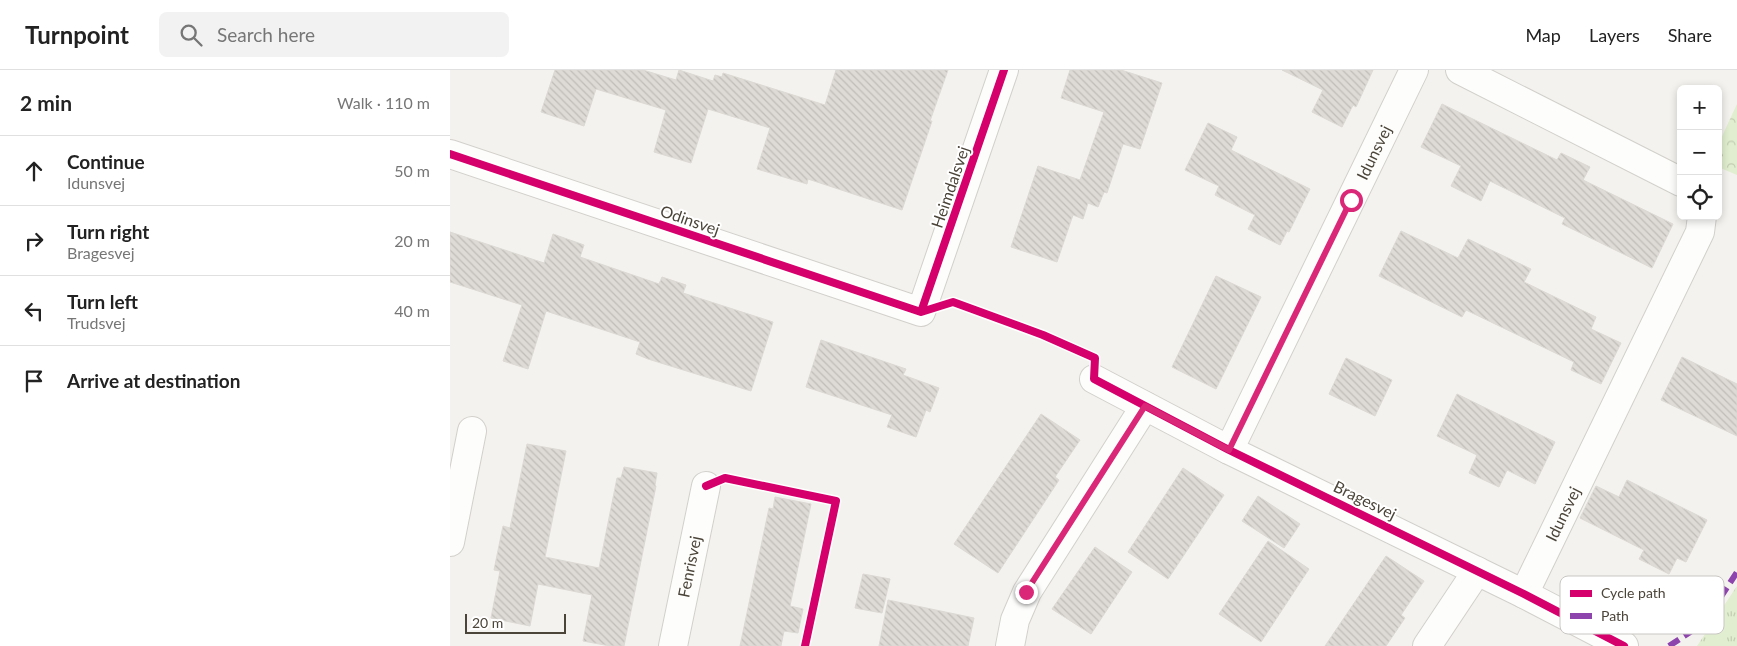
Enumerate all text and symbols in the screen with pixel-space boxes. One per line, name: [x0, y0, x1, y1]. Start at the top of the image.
search box: [159, 12, 509, 57]
text: Turnpoint: [25, 20, 129, 49]
icon: search: [177, 21, 205, 49]
text: Search here: [217, 23, 315, 46]
text: Map: [1525, 24, 1561, 46]
text: Layers: [1589, 24, 1640, 46]
text: Share: [1668, 24, 1712, 46]
map controls: [1677, 85, 1722, 220]
button: +: [1677, 85, 1722, 130]
text: 2 min: [20, 90, 72, 115]
text: Walk · 110 m: [337, 93, 430, 112]
street label: Idunsvej: [1352, 122, 1395, 183]
button: −: [1677, 130, 1722, 175]
street label: Heimdalsvej: [927, 143, 972, 230]
text: Continue: [67, 150, 145, 173]
icon: ahead: [20, 157, 48, 185]
text: 50 m: [394, 161, 430, 180]
text: Idunsvej: [67, 173, 125, 192]
button: locate: [1677, 175, 1722, 220]
route start: [1340, 189, 1363, 212]
street label: Odinsvej: [658, 201, 722, 239]
text: Turn right: [67, 220, 149, 243]
icon: right: [20, 227, 48, 255]
text: 20 m: [394, 231, 430, 250]
text: Bragesvej: [67, 243, 135, 262]
text: Turn left: [67, 290, 138, 313]
icon: left: [20, 297, 48, 325]
text: 40 m: [394, 301, 430, 320]
text: Trudsvej: [67, 313, 126, 332]
icon: arrive: [20, 367, 48, 395]
text: Arrive at destination: [67, 369, 240, 392]
street label: Bragesvej: [1331, 476, 1400, 523]
street label: Idunsvej: [1541, 483, 1584, 544]
street label: Fenrisvej: [673, 534, 704, 599]
legend: [1560, 576, 1724, 634]
route end: [1015, 581, 1038, 604]
text: Cycle path: [1601, 584, 1666, 601]
text: Path: [1601, 607, 1629, 624]
scale bar: [465, 611, 566, 634]
text: 20 m: [472, 614, 503, 631]

